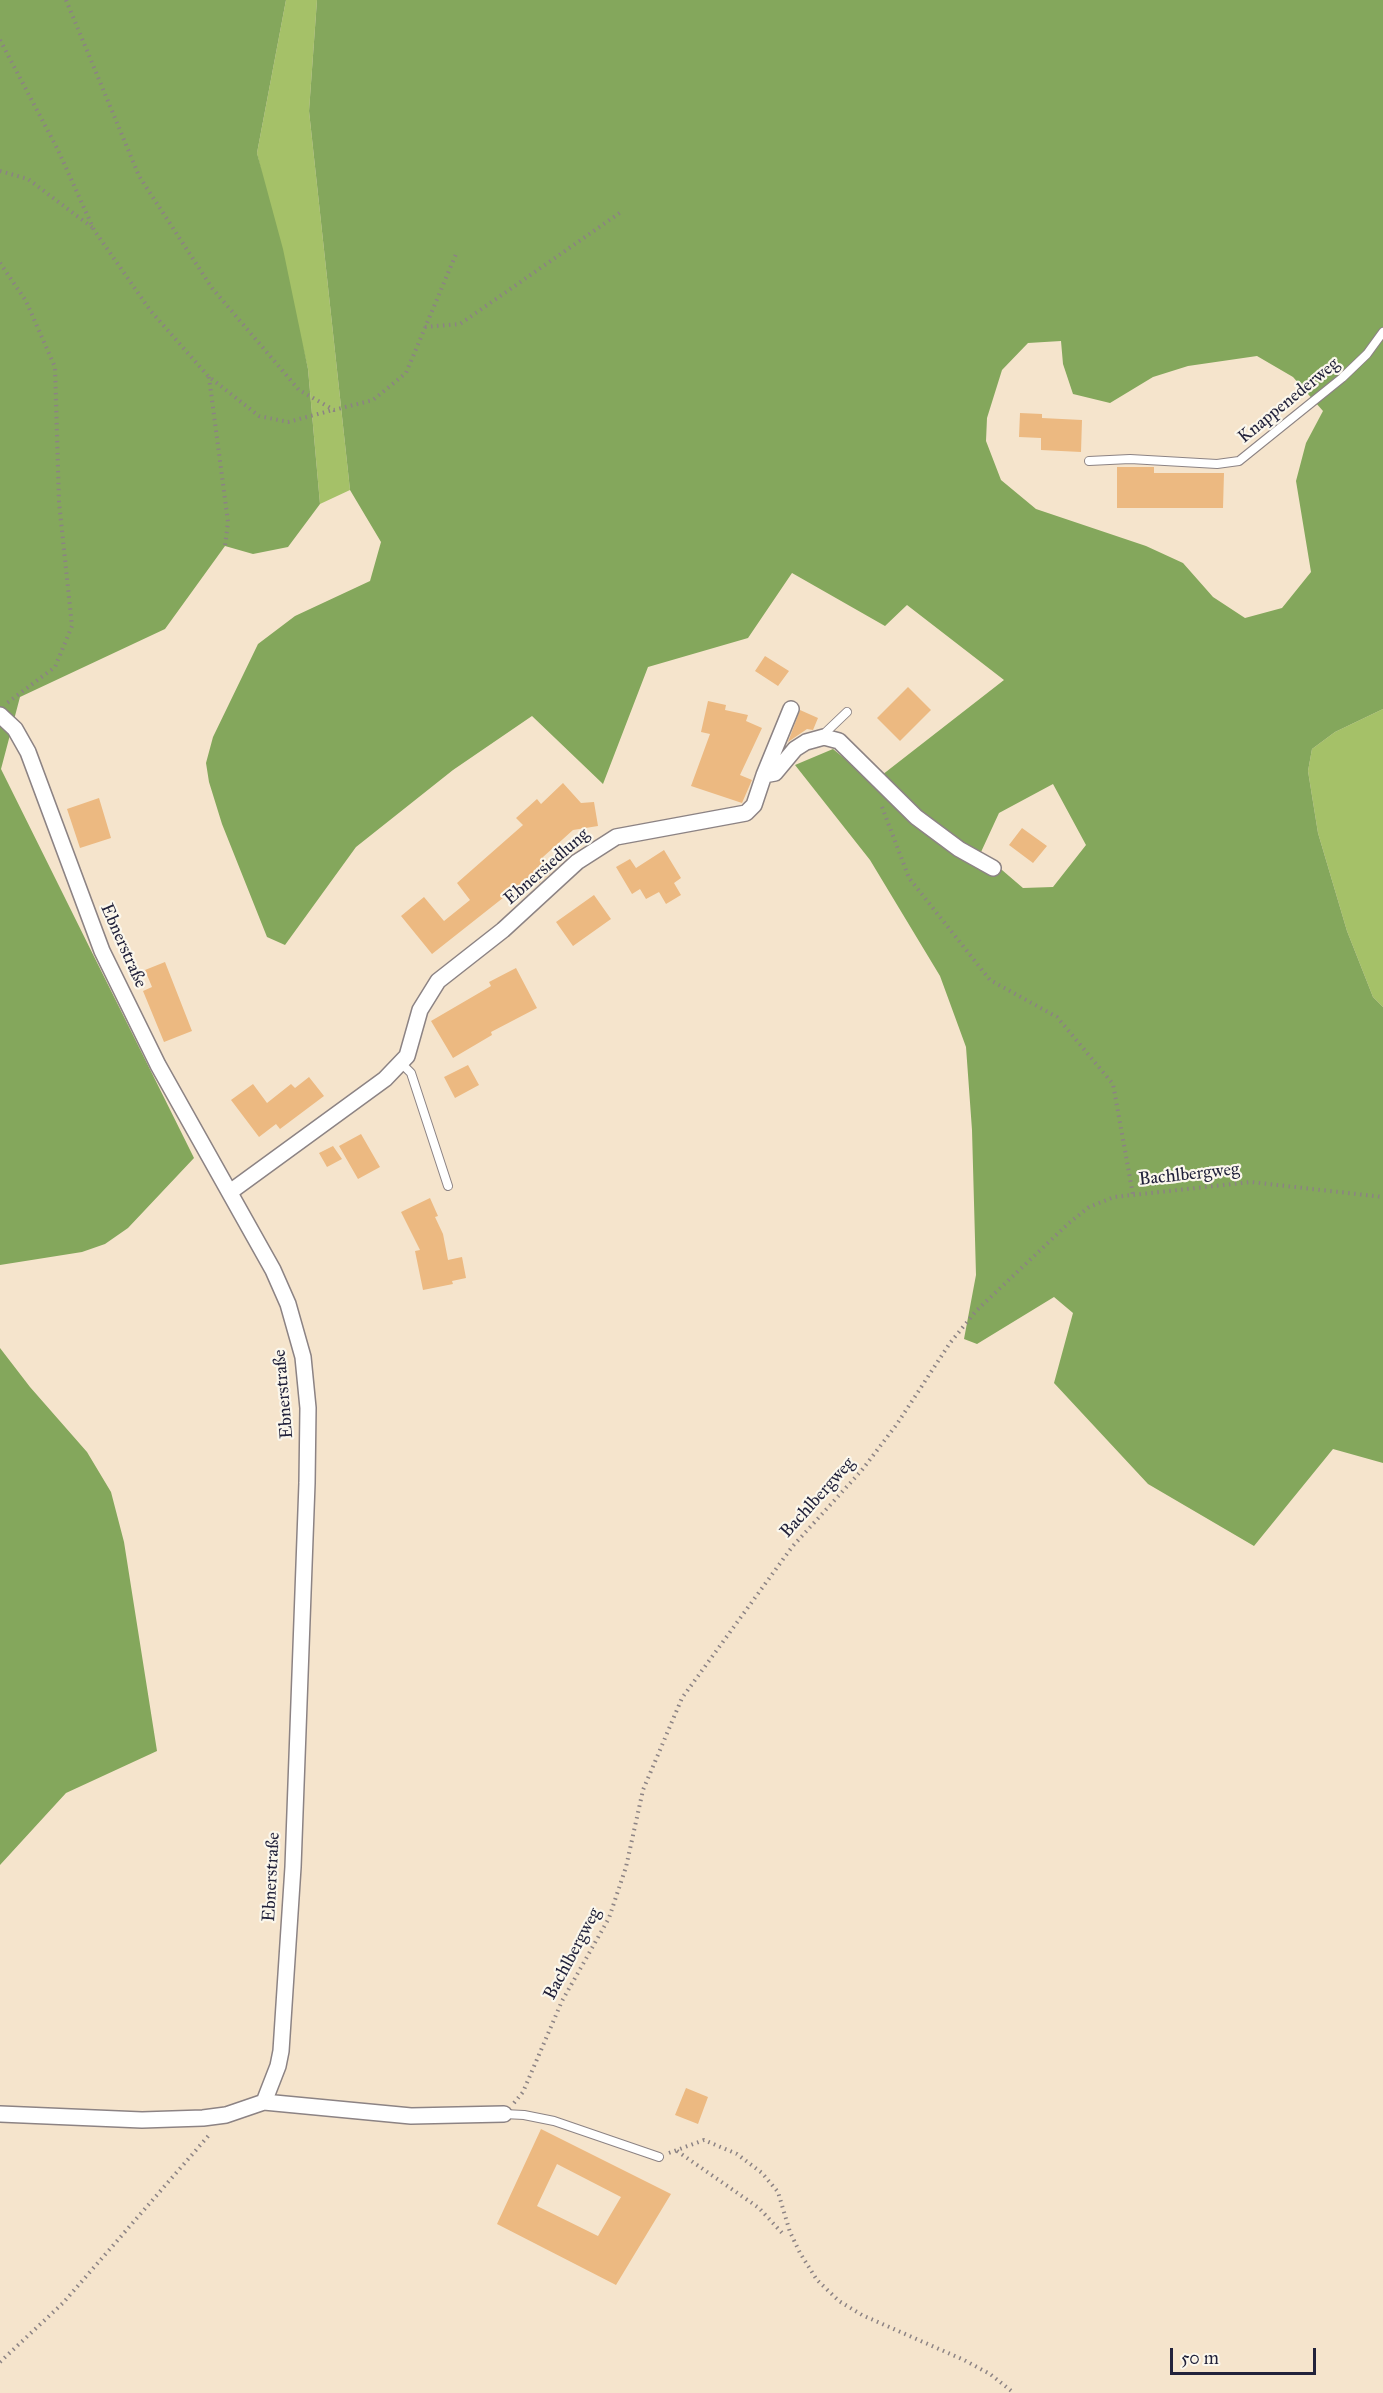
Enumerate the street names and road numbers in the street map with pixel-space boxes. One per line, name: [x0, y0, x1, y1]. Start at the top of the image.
street label: Knappenederweg: [1234, 354, 1344, 448]
street label: Ebnersiedlung: [500, 824, 594, 910]
street label: Ebnerstraße: [95, 901, 151, 991]
street label: Bachlbergweg: [1138, 1159, 1240, 1191]
street label: Ebnerstraße: [269, 1348, 299, 1440]
street label: Bachlbergweg: [776, 1453, 860, 1543]
street label: Ebnerstraße: [259, 1832, 285, 1922]
street label: Bachlbergweg: [540, 1904, 606, 2004]

